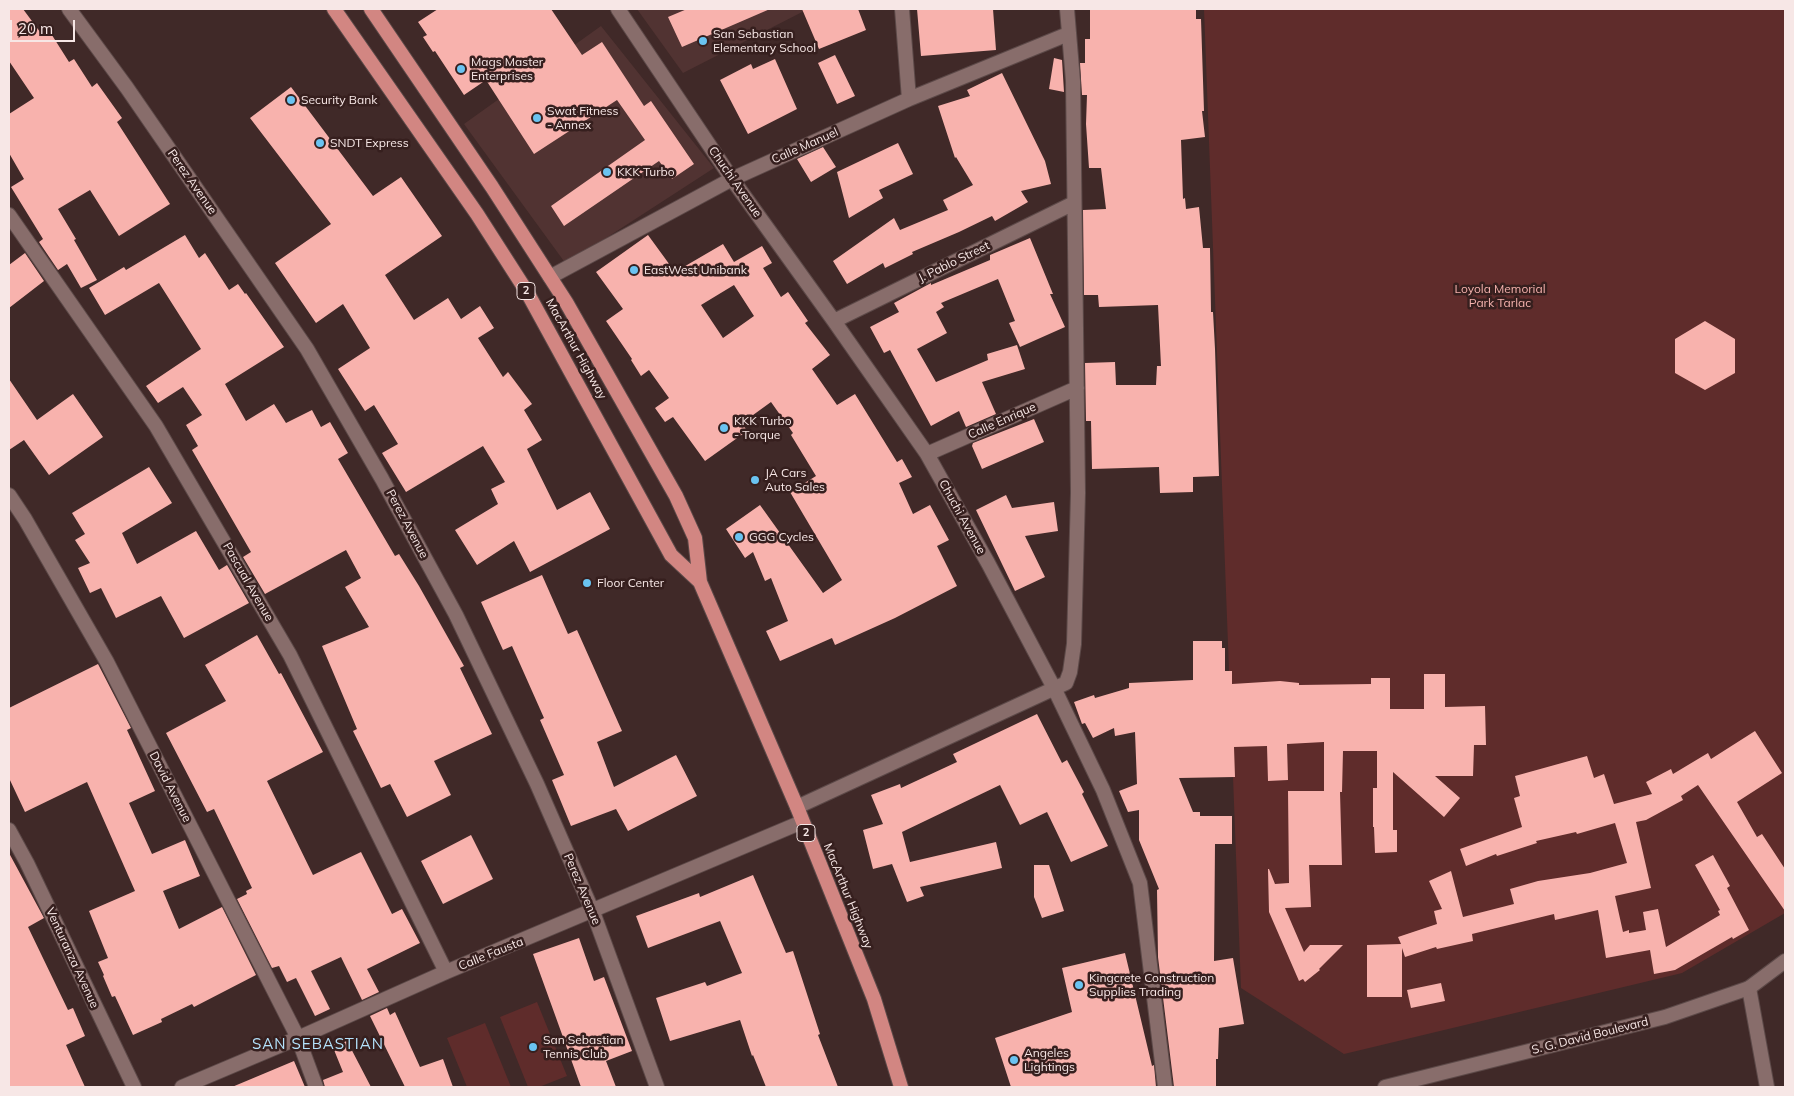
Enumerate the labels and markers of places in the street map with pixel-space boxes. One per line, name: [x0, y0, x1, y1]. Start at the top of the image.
place label: San Sebastian Elementary School: [713, 27, 816, 55]
marker: San Sebastian Elementary School: [697, 35, 709, 47]
place label: Mags Master Enterprises: [471, 55, 543, 83]
marker: Mags Master Enterprises: [455, 63, 467, 75]
place label: Security Bank: [301, 93, 377, 107]
marker: Security Bank: [285, 94, 297, 106]
place label: Swat Fitness - Annex: [547, 104, 619, 132]
marker: Swat Fitness - Annex: [531, 112, 543, 124]
place label: SNDT Express: [330, 136, 409, 150]
marker: SNDT Express: [314, 137, 326, 149]
place label: KKK Turbo: [617, 165, 675, 179]
marker: KKK Turbo: [601, 166, 613, 178]
place label: EastWest Unibank: [644, 263, 747, 277]
marker: EastWest Unibank: [628, 264, 640, 276]
place label: KKK Turbo - Torque: [734, 414, 792, 442]
marker: KKK Turbo - Torque: [718, 422, 730, 434]
place label: JA Cars Auto Sales: [765, 466, 825, 494]
marker: JA Cars Auto Sales: [749, 474, 761, 486]
place label: GGG Cycles: [749, 530, 814, 544]
marker: GGG Cycles: [733, 531, 745, 543]
place label: Floor Center: [597, 576, 664, 590]
marker: Floor Center: [581, 577, 593, 589]
place label: Kingcrete Construction Supplies Trading: [1089, 971, 1214, 999]
marker: Kingcrete Construction Supplies Trading: [1073, 979, 1085, 991]
place label: San Sebastian Tennis Club: [543, 1033, 623, 1061]
marker: San Sebastian Tennis Club: [527, 1041, 539, 1053]
place label: Angeles Lightings: [1024, 1046, 1075, 1074]
marker: Angeles Lightings: [1008, 1054, 1020, 1066]

